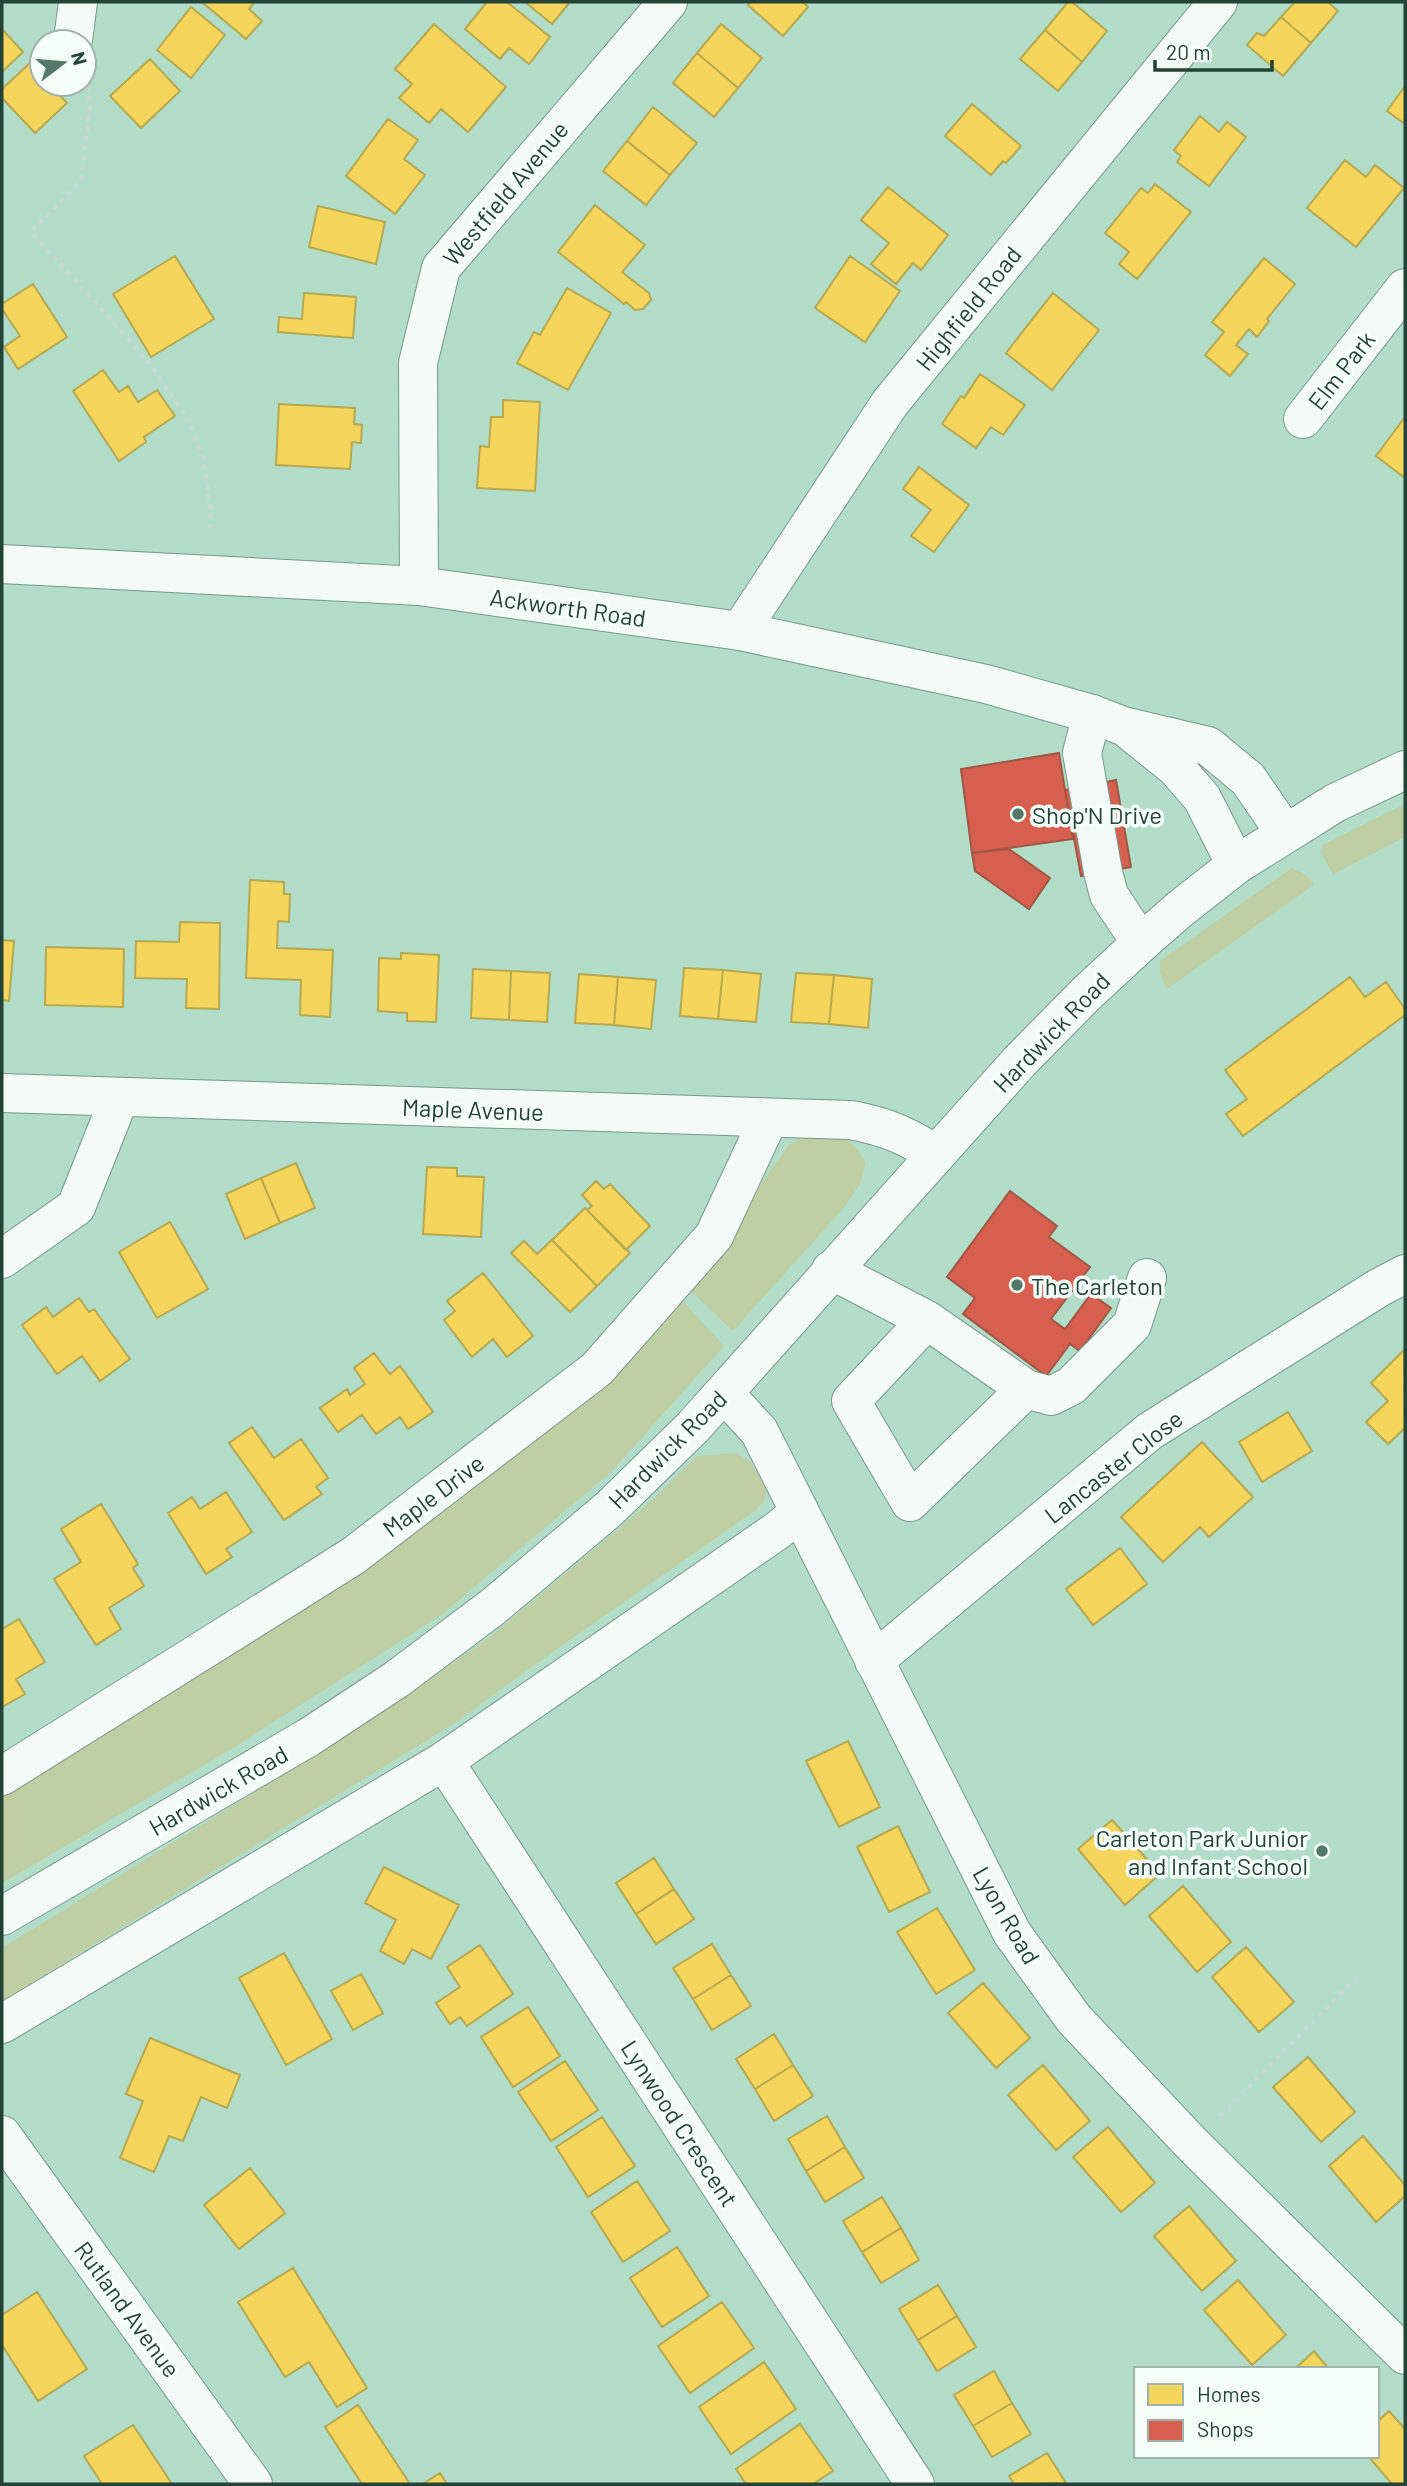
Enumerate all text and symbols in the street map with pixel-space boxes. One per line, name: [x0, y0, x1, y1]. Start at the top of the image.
north arrow: [28, 28, 98, 98]
scale bar: [1155, 28, 1272, 72]
text: 20 m: [1166, 39, 1211, 64]
text: N: [67, 49, 93, 67]
street label: Westfield Avenue: [436, 115, 574, 271]
street label: Highfield Road: [909, 240, 1027, 376]
street label: Elm Park: [1301, 325, 1381, 415]
street label: Ackworth Road: [488, 582, 648, 632]
place label: Shop'N Drive: [1032, 800, 1162, 829]
marker: Shop'N Drive: [1010, 806, 1026, 822]
street label: Hardwick Road: [987, 966, 1115, 1098]
street label: Maple Avenue: [402, 1092, 544, 1126]
place label: The Carleton: [1031, 1271, 1163, 1300]
marker: The Carleton: [1009, 1277, 1025, 1293]
street label: Hardwick Road: [602, 1384, 732, 1514]
street label: Lancaster Close: [1038, 1403, 1188, 1529]
street label: Maple Drive: [377, 1448, 489, 1542]
street label: Hardwick Road: [143, 1739, 293, 1841]
place label: Carleton Park Junior and Infant School: [1096, 1823, 1308, 1880]
marker: Carleton Park Junior and Infant School: [1314, 1843, 1330, 1859]
street label: Lyon Road: [967, 1861, 1047, 1969]
street label: Lynwood Crescent: [615, 2034, 745, 2212]
street label: Rutland Avenue: [69, 2235, 187, 2383]
legend: [1134, 2367, 1379, 2458]
text: Homes: [1197, 2381, 1261, 2406]
text: Shops: [1197, 2416, 1254, 2441]

